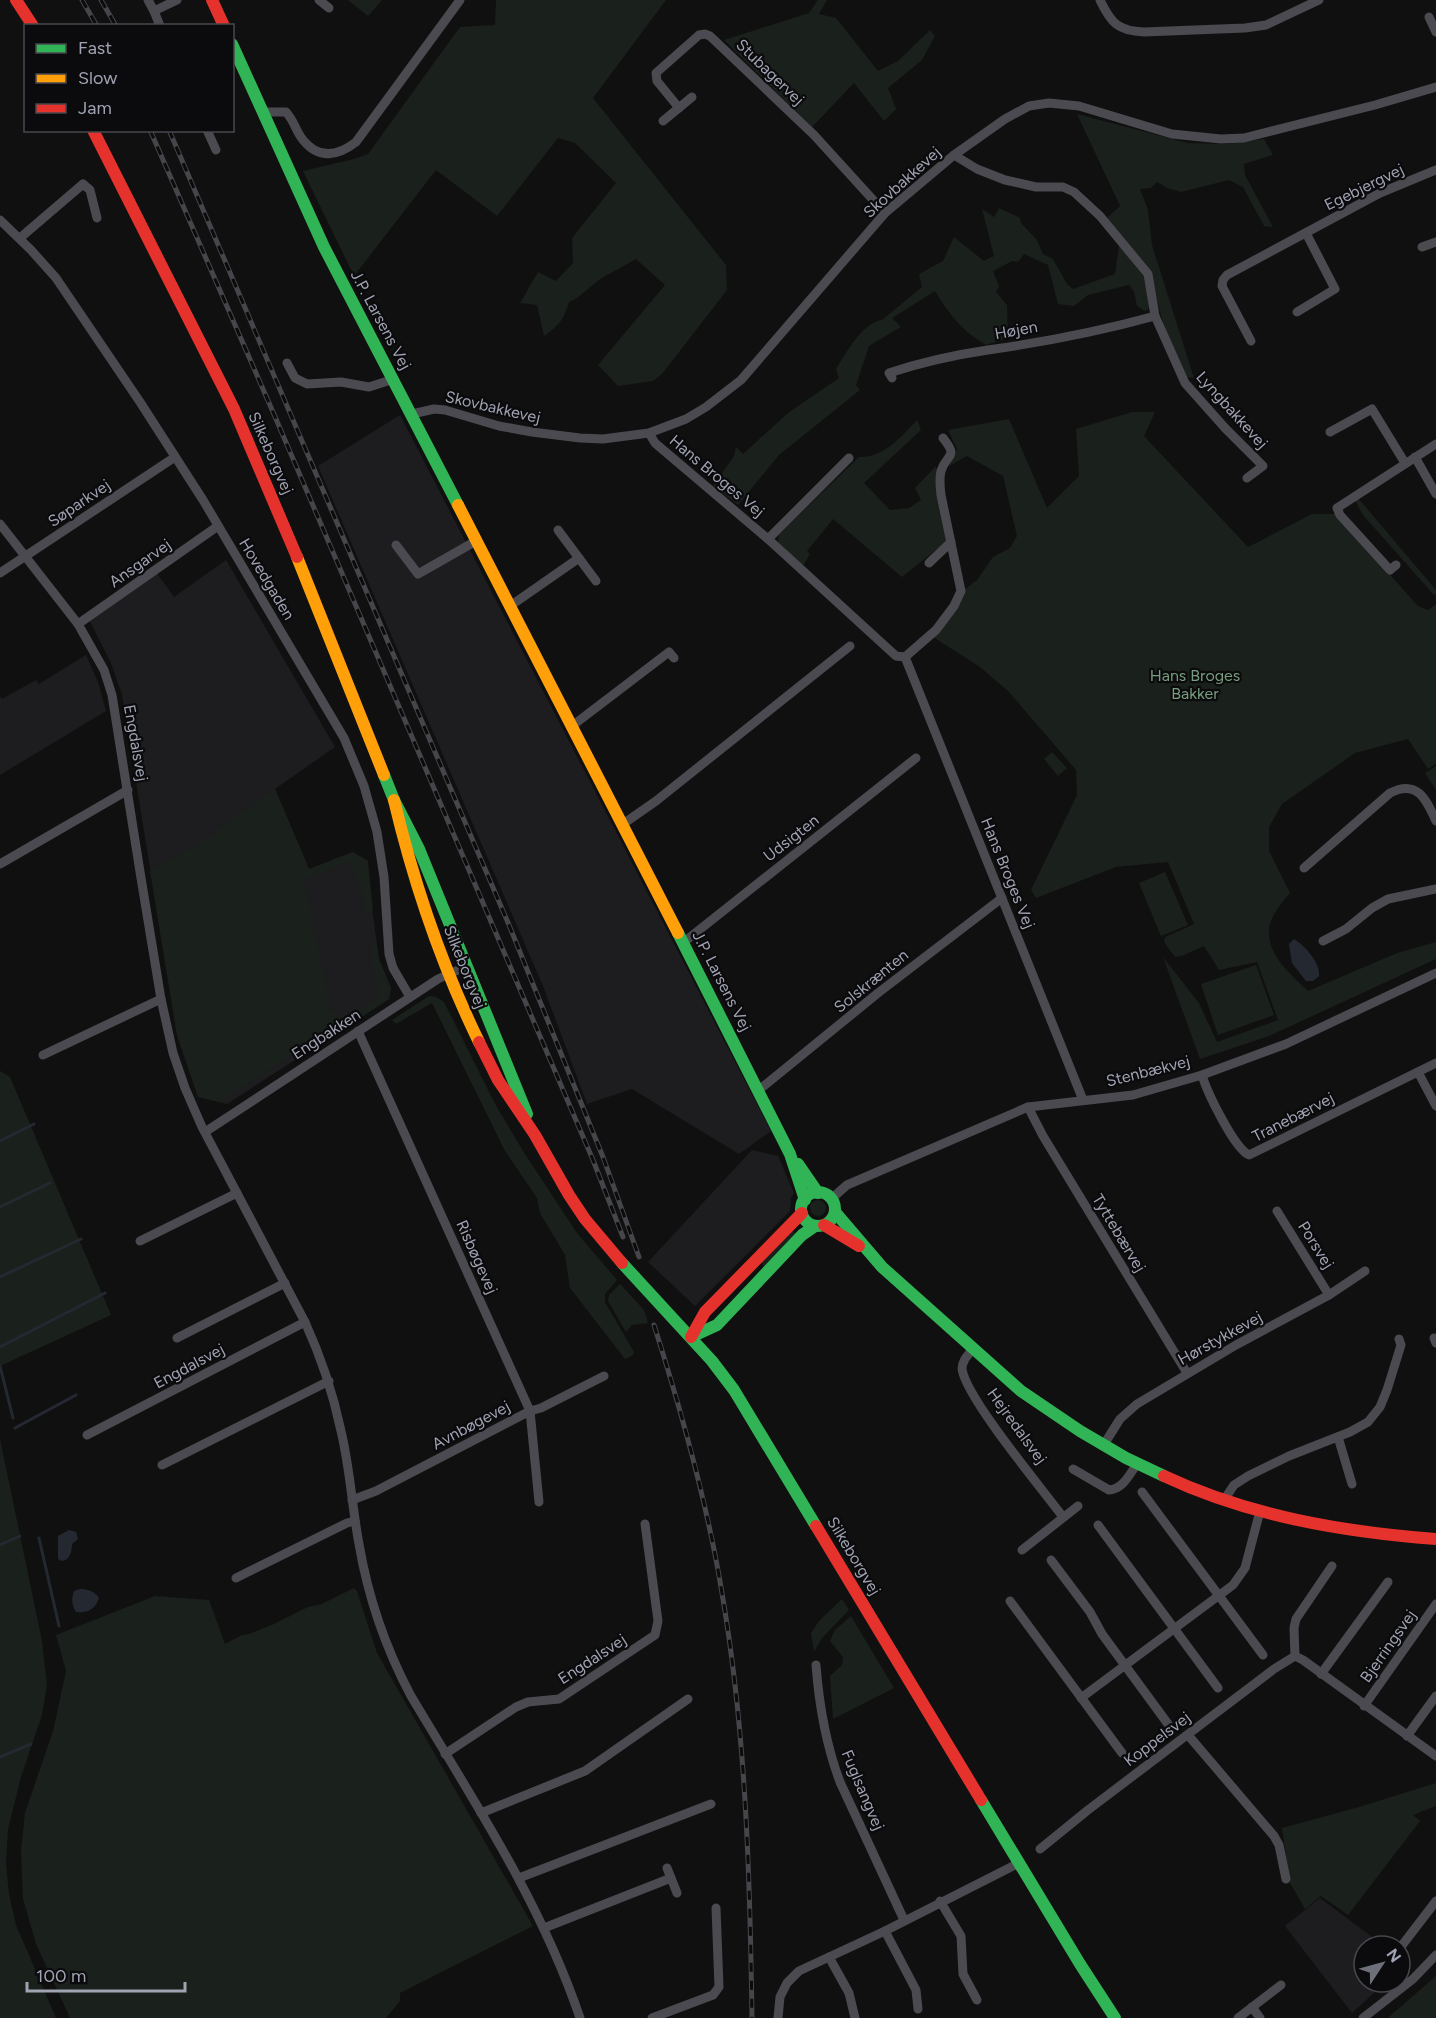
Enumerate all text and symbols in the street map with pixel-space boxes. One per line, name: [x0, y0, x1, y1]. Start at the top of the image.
legend: [24, 24, 234, 132]
street label: Stubagervej: [732, 35, 808, 109]
text: Fast: [78, 37, 112, 59]
text: Slow: [78, 67, 117, 89]
text: Jam: [78, 97, 112, 119]
street label: Skovbakkevej: [859, 142, 945, 222]
street label: Egebjergvej: [1321, 160, 1407, 214]
street label: J.P. Larsens Vej: [347, 267, 415, 373]
street label: Højen: [993, 317, 1039, 343]
street label: Lyngbakkevej: [1192, 367, 1272, 453]
street label: Skovbakkevej: [443, 387, 543, 427]
street label: Silkeborgvej: [244, 409, 298, 497]
street label: Hans Broges Vej: [666, 431, 768, 521]
street label: Søparkvej: [44, 475, 114, 531]
street label: Ansgarvej: [105, 535, 175, 591]
street label: Hovedgaden: [235, 535, 299, 623]
park label: Hans Broges Bakker: [1150, 666, 1240, 703]
street label: Engdalsvej: [120, 703, 152, 783]
street label: Udsigten: [760, 810, 822, 865]
street label: Hans Broges Vej: [977, 815, 1039, 931]
street label: Silkeborgvej: [440, 923, 490, 1011]
street label: J.P. Larsens Vej: [689, 928, 755, 1034]
street label: Solskrænten: [830, 945, 912, 1017]
street label: Engbakken: [288, 1005, 364, 1063]
street label: Stenbækvej: [1104, 1051, 1192, 1091]
street label: Tranebærvej: [1249, 1088, 1337, 1146]
street label: Tyttebærvej: [1088, 1190, 1150, 1276]
street label: Risbøgevej: [452, 1217, 502, 1297]
street label: Porsvej: [1294, 1218, 1338, 1272]
street label: Hørstykkevej: [1174, 1307, 1266, 1369]
street label: Engdalsvej: [150, 1339, 228, 1393]
street label: Hejredalsvej: [983, 1384, 1051, 1468]
street label: Avnbøgevej: [429, 1397, 513, 1453]
street label: Silkeborgvej: [823, 1513, 885, 1599]
street label: Bjerringsvej: [1356, 1606, 1420, 1686]
street label: Engdalsvej: [554, 1630, 630, 1688]
street label: Koppelsvej: [1120, 1708, 1194, 1770]
street label: Fuglsangvej: [838, 1747, 888, 1833]
north arrow: [1352, 1934, 1412, 1994]
text: N: [1382, 1945, 1405, 1966]
scale bar: [27, 1955, 184, 1993]
text: 100 m: [36, 1965, 86, 1987]

